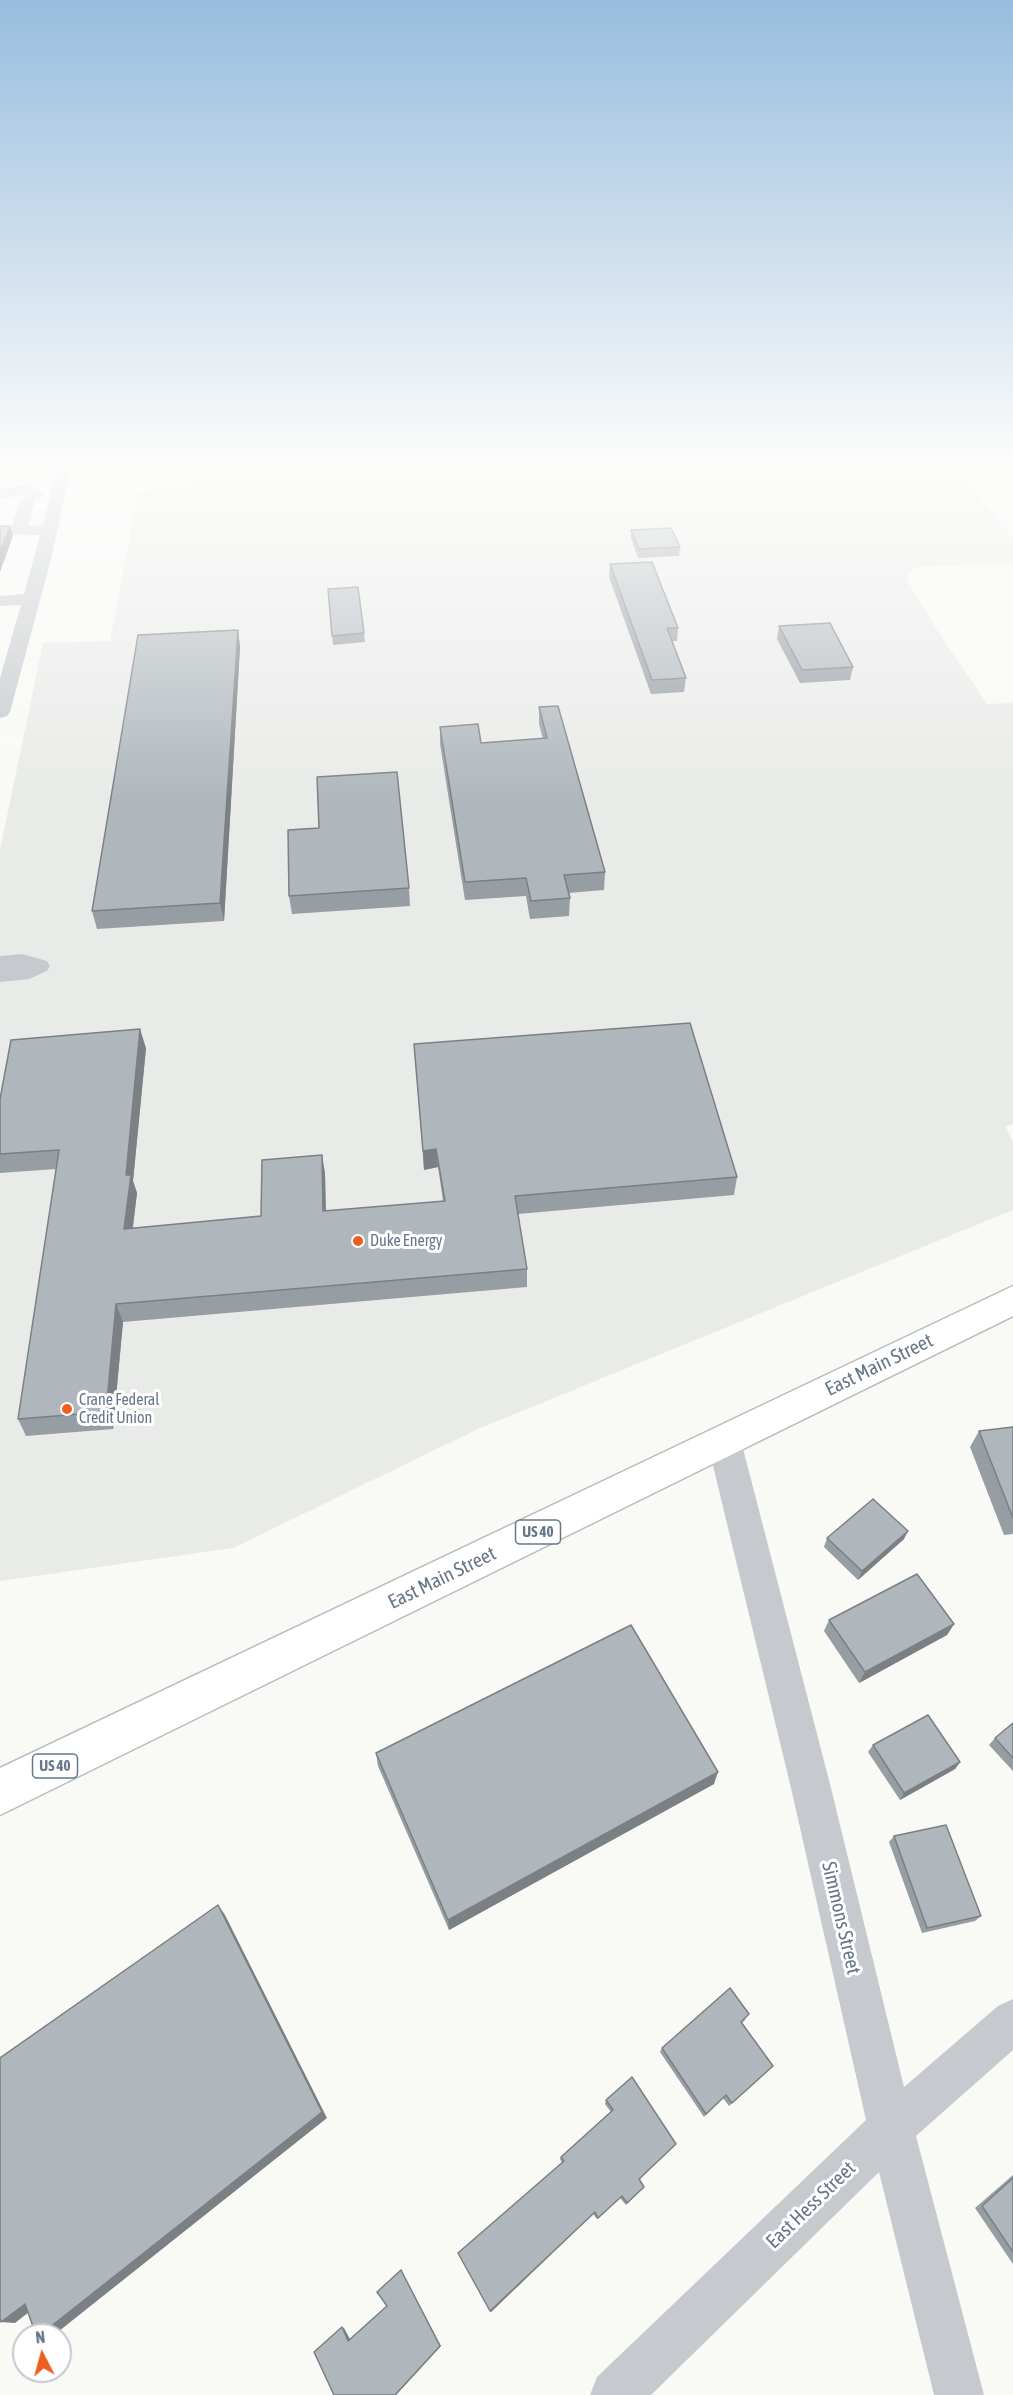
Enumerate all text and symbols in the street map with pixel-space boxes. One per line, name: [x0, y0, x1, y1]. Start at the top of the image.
place label: Duke Energy: [370, 1231, 442, 1251]
marker: Duke Energy: [351, 1234, 365, 1248]
street label: East Main Street: [821, 1329, 937, 1401]
place label: Crane Federal Credit Union: [79, 1390, 159, 1428]
marker: Crane Federal Credit Union: [60, 1402, 74, 1416]
road number: US 40: [516, 1520, 560, 1544]
street label: East Main Street: [384, 1542, 500, 1614]
road number: US 40: [32, 1754, 78, 1778]
street label: Simmons Street: [816, 1859, 866, 1977]
street label: East Hess Street: [761, 2156, 861, 2254]
north arrow: [12, 2323, 72, 2383]
text: N: [35, 2328, 46, 2347]

